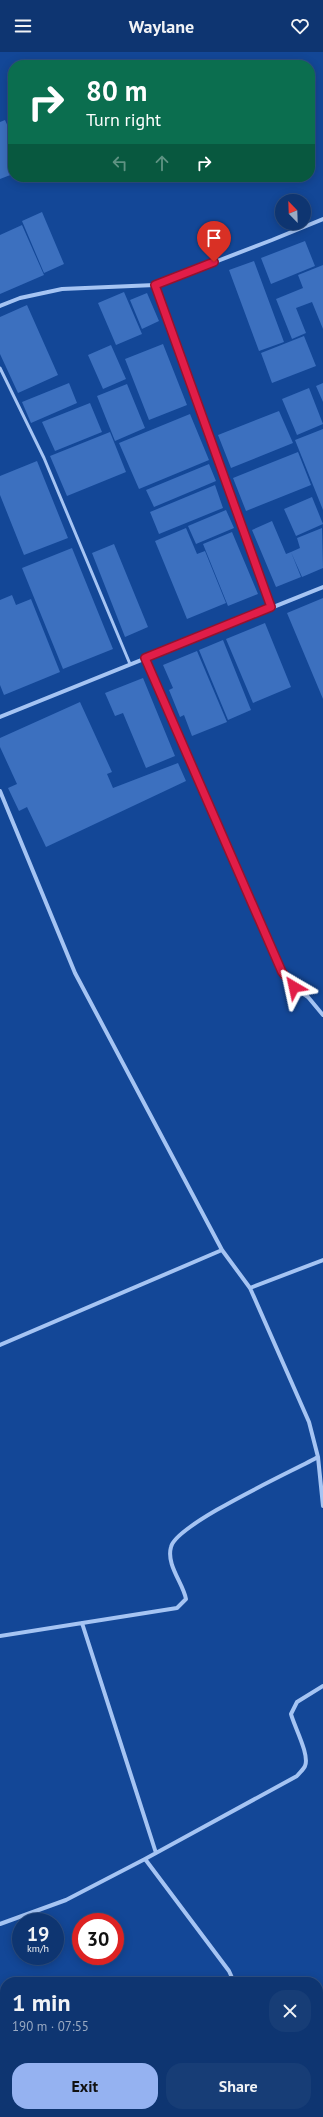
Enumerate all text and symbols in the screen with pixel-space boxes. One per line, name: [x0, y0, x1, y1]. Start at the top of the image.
icon: menu: [12, 15, 34, 37]
text: Waylane: [129, 15, 194, 38]
icon: heart: [289, 15, 311, 37]
text: 80 m: [86, 72, 147, 109]
icon: right: [20, 76, 72, 128]
text: Turn right: [86, 108, 161, 131]
icon: left: [109, 152, 131, 174]
icon: ahead: [151, 152, 173, 174]
icon: right: [193, 152, 215, 174]
north arrow: [275, 194, 311, 230]
map controls: [275, 194, 311, 230]
pin: [197, 221, 231, 262]
icon: arrive: [203, 227, 225, 249]
position arrow: [273, 966, 315, 1008]
speed limit sign: 30: [72, 1913, 124, 1965]
text: 19: [27, 1921, 49, 1947]
text: km/h: [27, 1942, 49, 1955]
text: 1 min: [12, 1987, 71, 2018]
button: close: [269, 1990, 311, 2032]
text: 190 m · 07:55: [12, 2018, 89, 2035]
button: Exit: [12, 2063, 158, 2109]
button: Share: [166, 2063, 311, 2109]

